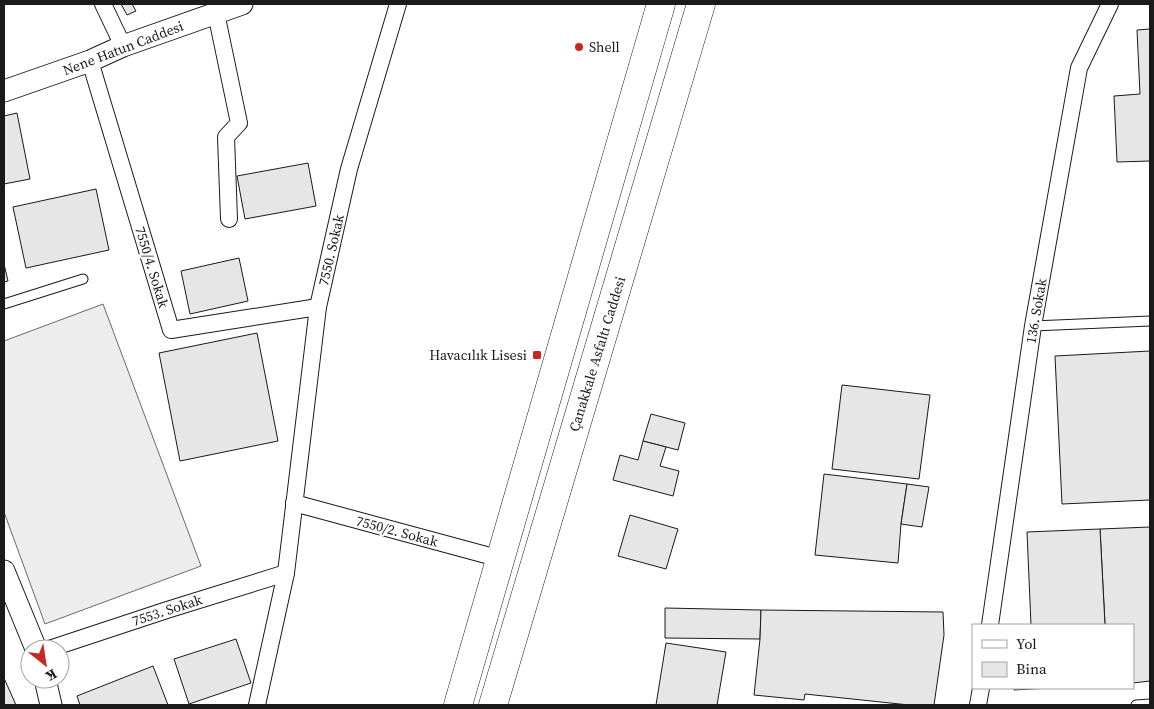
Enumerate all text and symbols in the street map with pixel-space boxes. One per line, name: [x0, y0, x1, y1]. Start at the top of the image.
street label: Nene Hatun Caddesi: [60, 16, 186, 80]
place label: Shell: [589, 37, 620, 57]
marker: Shell: [573, 41, 585, 53]
street label: 7550. Sokak: [313, 212, 349, 288]
street label: 7550/4. Sokak: [130, 224, 174, 311]
street label: Çanakkale Asfaltı Caddesi: [564, 274, 630, 434]
street label: 136. Sokak: [1020, 277, 1052, 345]
place label: Havacılık Lisesi: [429, 345, 527, 365]
marker: Havacılık Lisesi: [531, 349, 543, 361]
street label: 7550/2. Sokak: [354, 510, 441, 552]
street label: 7553. Sokak: [129, 589, 205, 631]
legend: [972, 624, 1134, 689]
text: Yol: [1016, 633, 1037, 654]
north arrow: [20, 639, 70, 689]
text: Bina: [1016, 658, 1047, 679]
text: K: [42, 664, 61, 686]

